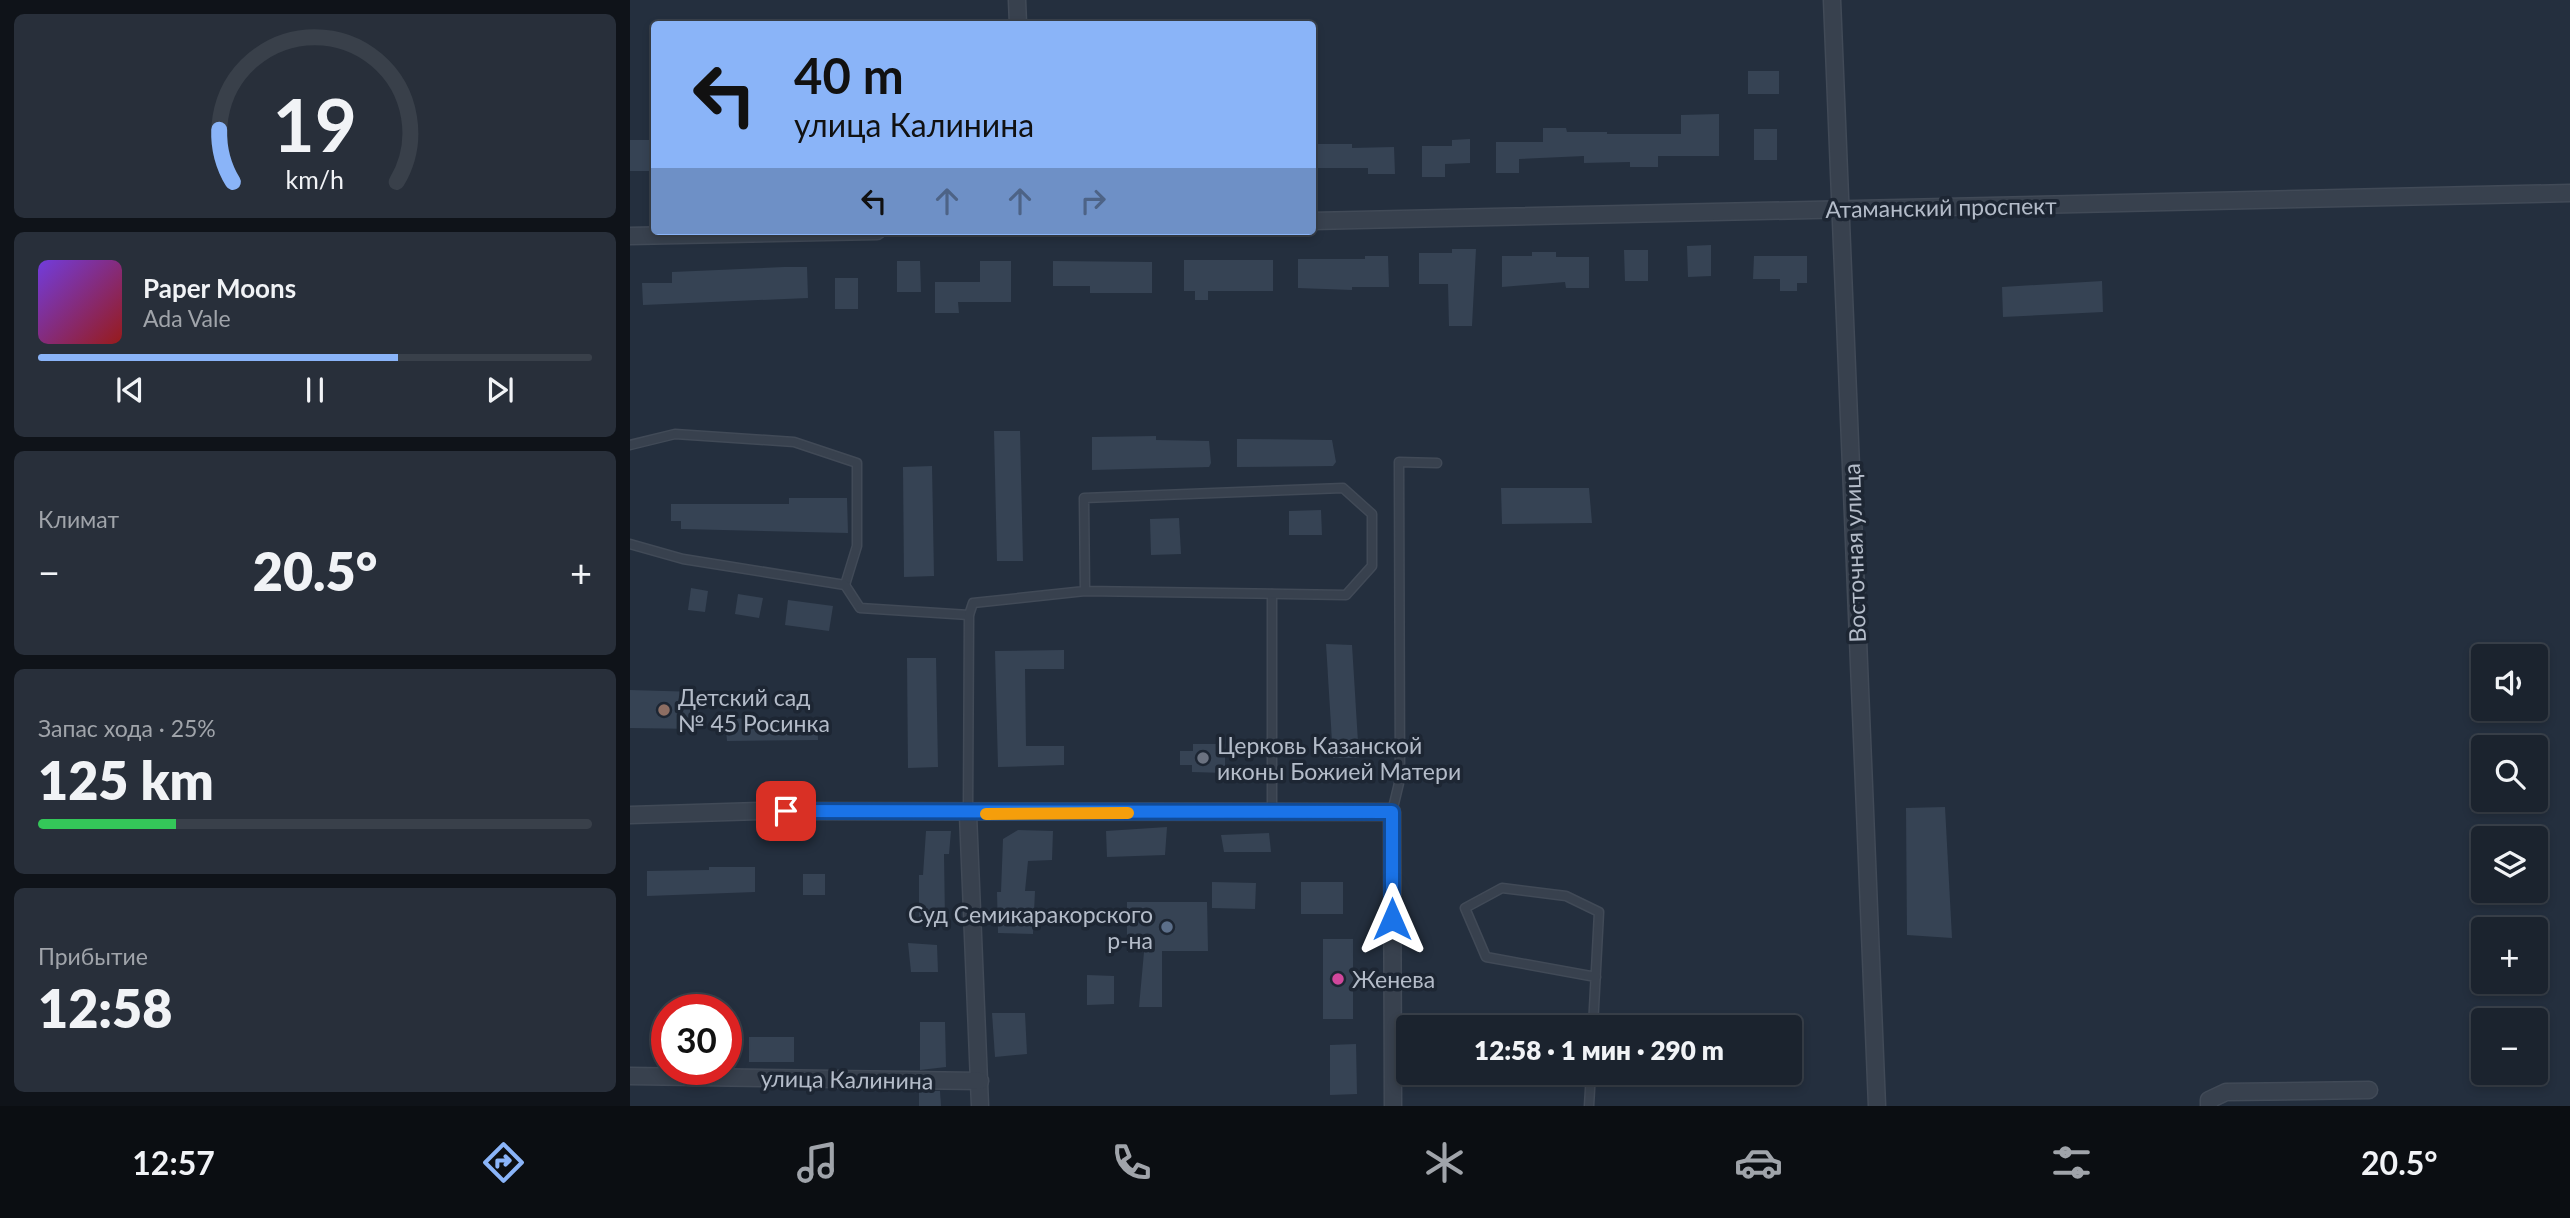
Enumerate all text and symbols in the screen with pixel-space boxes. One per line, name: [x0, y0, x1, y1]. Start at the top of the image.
text: 40 m: [794, 46, 904, 104]
icon: left: [679, 49, 770, 140]
text: 19: [273, 81, 357, 169]
text: улица Калинина: [794, 105, 1034, 144]
text: km/h: [286, 164, 344, 194]
icon: left: [855, 182, 893, 220]
icon: ahead: [928, 182, 966, 220]
icon: ahead: [1001, 182, 1039, 220]
icon: right: [1074, 182, 1112, 220]
street label: Атаманский проспект: [1825, 191, 2057, 223]
text: Paper Moons: [143, 272, 296, 304]
text: Ada Vale: [143, 304, 231, 332]
icon: previous: [111, 371, 149, 409]
icon: pause: [296, 371, 334, 409]
icon: next: [481, 371, 519, 409]
street label: Восточная улица: [1837, 463, 1871, 643]
text: Климат: [38, 505, 119, 533]
text: 20.5°: [253, 540, 377, 602]
text: −: [38, 549, 60, 595]
text: +: [570, 549, 592, 595]
map controls: [2471, 644, 2548, 1085]
button: sound: [2471, 644, 2548, 721]
place label: Детский сад № 45 Росинка: [678, 683, 830, 737]
marker: Детский сад № 45 Росинка: [656, 702, 672, 718]
text: Запас хода · 25%: [38, 714, 216, 742]
place label: Церковь Казанской иконы Божией Матери: [1217, 731, 1461, 785]
button: search: [2471, 735, 2548, 812]
text: 125 km: [38, 749, 214, 811]
marker: Церковь Казанской иконы Божией Матери: [1195, 750, 1211, 766]
pin: [756, 781, 816, 841]
icon: arrive: [767, 792, 805, 830]
button: layers: [2471, 826, 2548, 903]
position arrow: [1355, 882, 1429, 956]
place label: Суд Семикаракорского р-на: [908, 900, 1153, 954]
button: +: [2471, 917, 2548, 994]
marker: Суд Семикаракорского р-на: [1159, 919, 1175, 935]
text: Прибытие: [38, 942, 148, 970]
place label: Женева: [1352, 965, 1435, 993]
marker: Женева: [1330, 971, 1346, 987]
text: 12:58: [38, 977, 172, 1039]
speed limit sign: 30: [651, 994, 742, 1085]
button: −: [2471, 1008, 2548, 1085]
text: 12:58 · 1 мин · 290 m: [1474, 1034, 1724, 1066]
street label: улица Калинина: [760, 1063, 934, 1095]
icon: directions: [479, 1138, 528, 1187]
icon: music: [793, 1138, 842, 1187]
icon: phone: [1107, 1138, 1156, 1187]
icon: climate: [1420, 1138, 1469, 1187]
icon: car: [1734, 1138, 1783, 1187]
icon: filters: [2047, 1138, 2096, 1187]
text: 12:57: [132, 1143, 215, 1182]
text: 20.5°: [2361, 1143, 2438, 1182]

